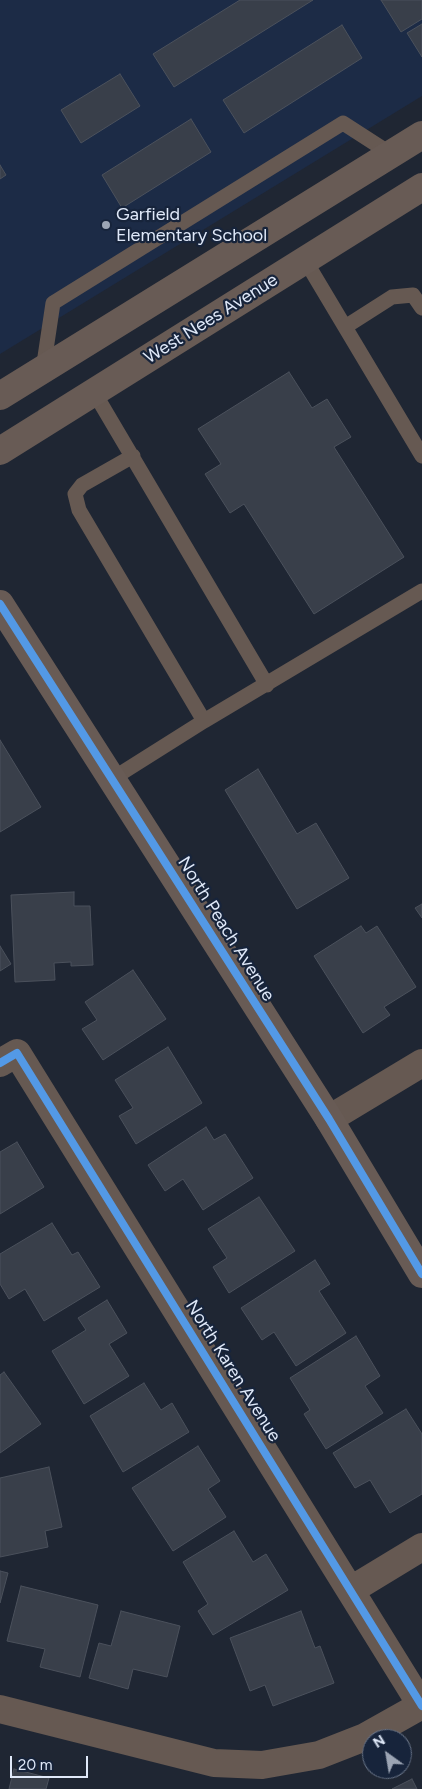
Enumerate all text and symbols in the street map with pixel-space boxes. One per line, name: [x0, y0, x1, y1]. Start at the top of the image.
place label: Garfield Elementary School: [116, 204, 267, 246]
marker: Garfield Elementary School: [100, 219, 112, 231]
street label: West Nees Avenue: [140, 269, 282, 369]
street label: North Peach Avenue: [173, 853, 279, 1005]
street label: North Karen Avenue: [181, 1296, 285, 1446]
north arrow: [362, 1729, 412, 1779]
text: N: [370, 1732, 388, 1752]
scale bar: [12, 1746, 90, 1778]
text: 20 m: [18, 1756, 52, 1774]

